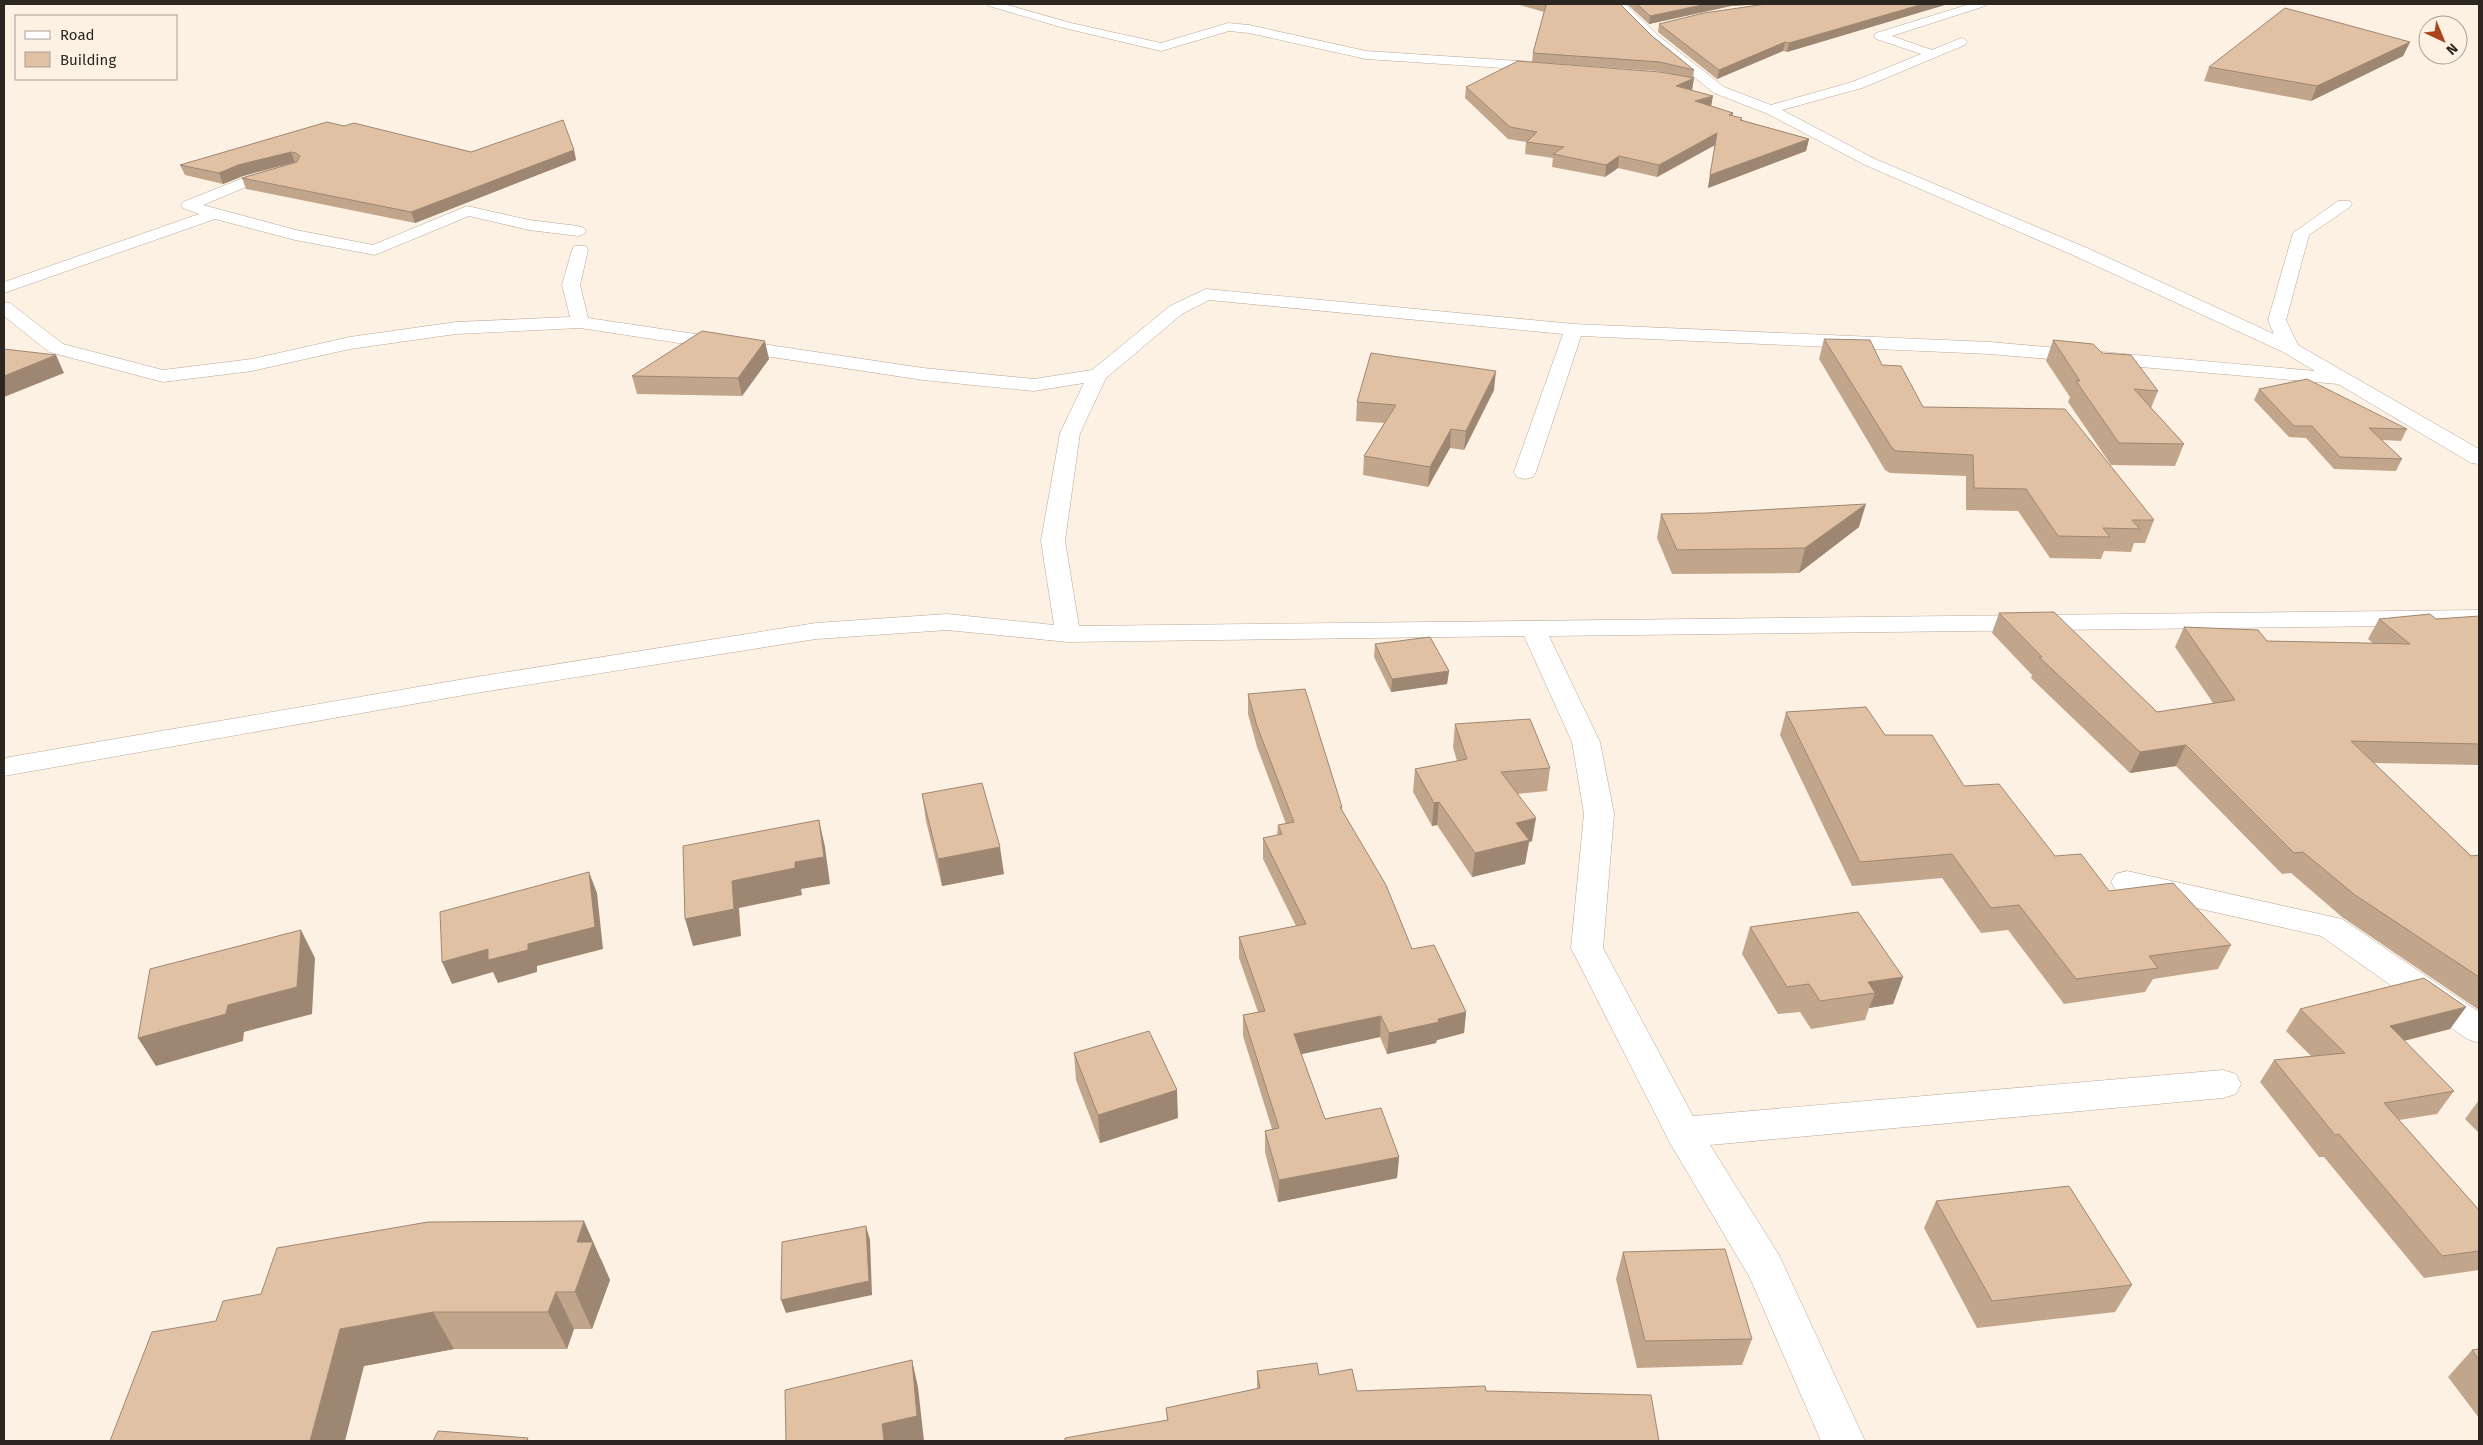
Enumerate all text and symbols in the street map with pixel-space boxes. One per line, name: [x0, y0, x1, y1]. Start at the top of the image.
legend: [15, 15, 178, 80]
north arrow: [2418, 15, 2468, 65]
text: Road: [60, 26, 95, 44]
text: N: [2442, 40, 2461, 58]
text: Building: [60, 51, 116, 69]

